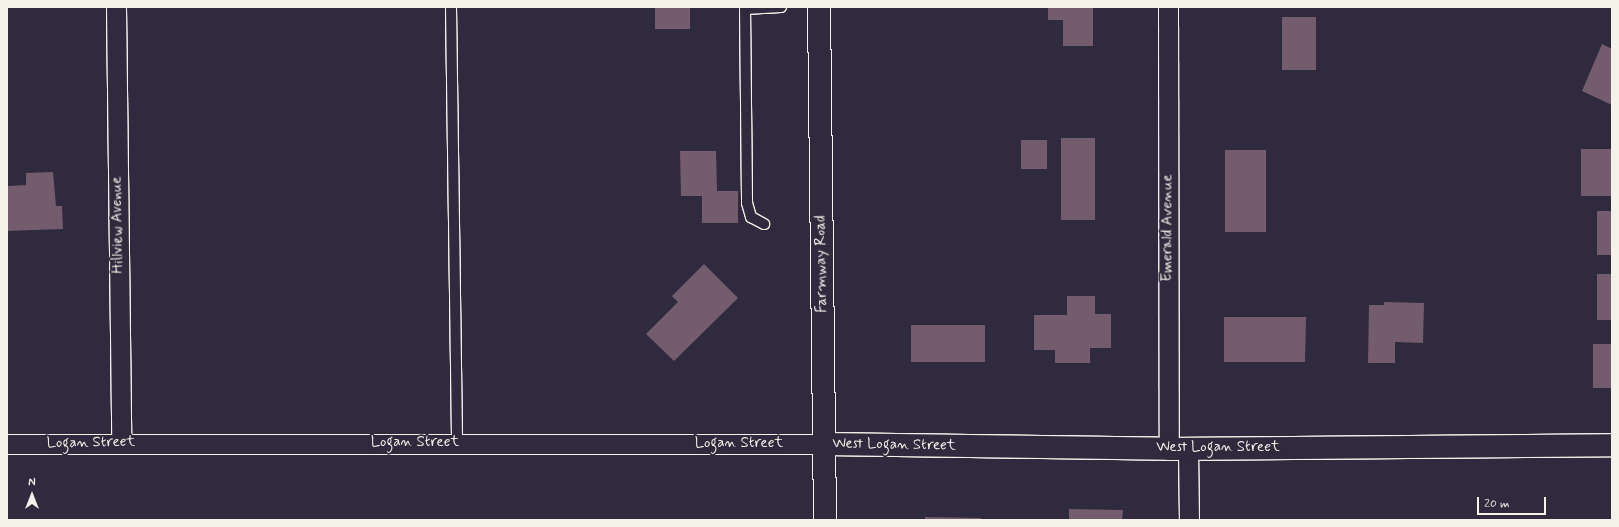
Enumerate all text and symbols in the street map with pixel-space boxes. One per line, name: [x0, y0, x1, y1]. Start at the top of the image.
street label: Hillview Avenue: [108, 176, 128, 274]
street label: Emerald Avenue: [1159, 176, 1177, 280]
street label: Farmway Road: [812, 215, 832, 313]
street label: Logan Street: [47, 433, 135, 453]
street label: Logan Street: [371, 434, 459, 452]
street label: Logan Street: [695, 435, 783, 453]
street label: West Logan Street: [832, 435, 956, 455]
street label: West Logan Street: [1156, 439, 1280, 457]
north arrow: [12, 475, 52, 515]
text: N: [28, 476, 36, 490]
scale bar: [1479, 489, 1548, 515]
text: 20 m: [1484, 496, 1510, 512]

